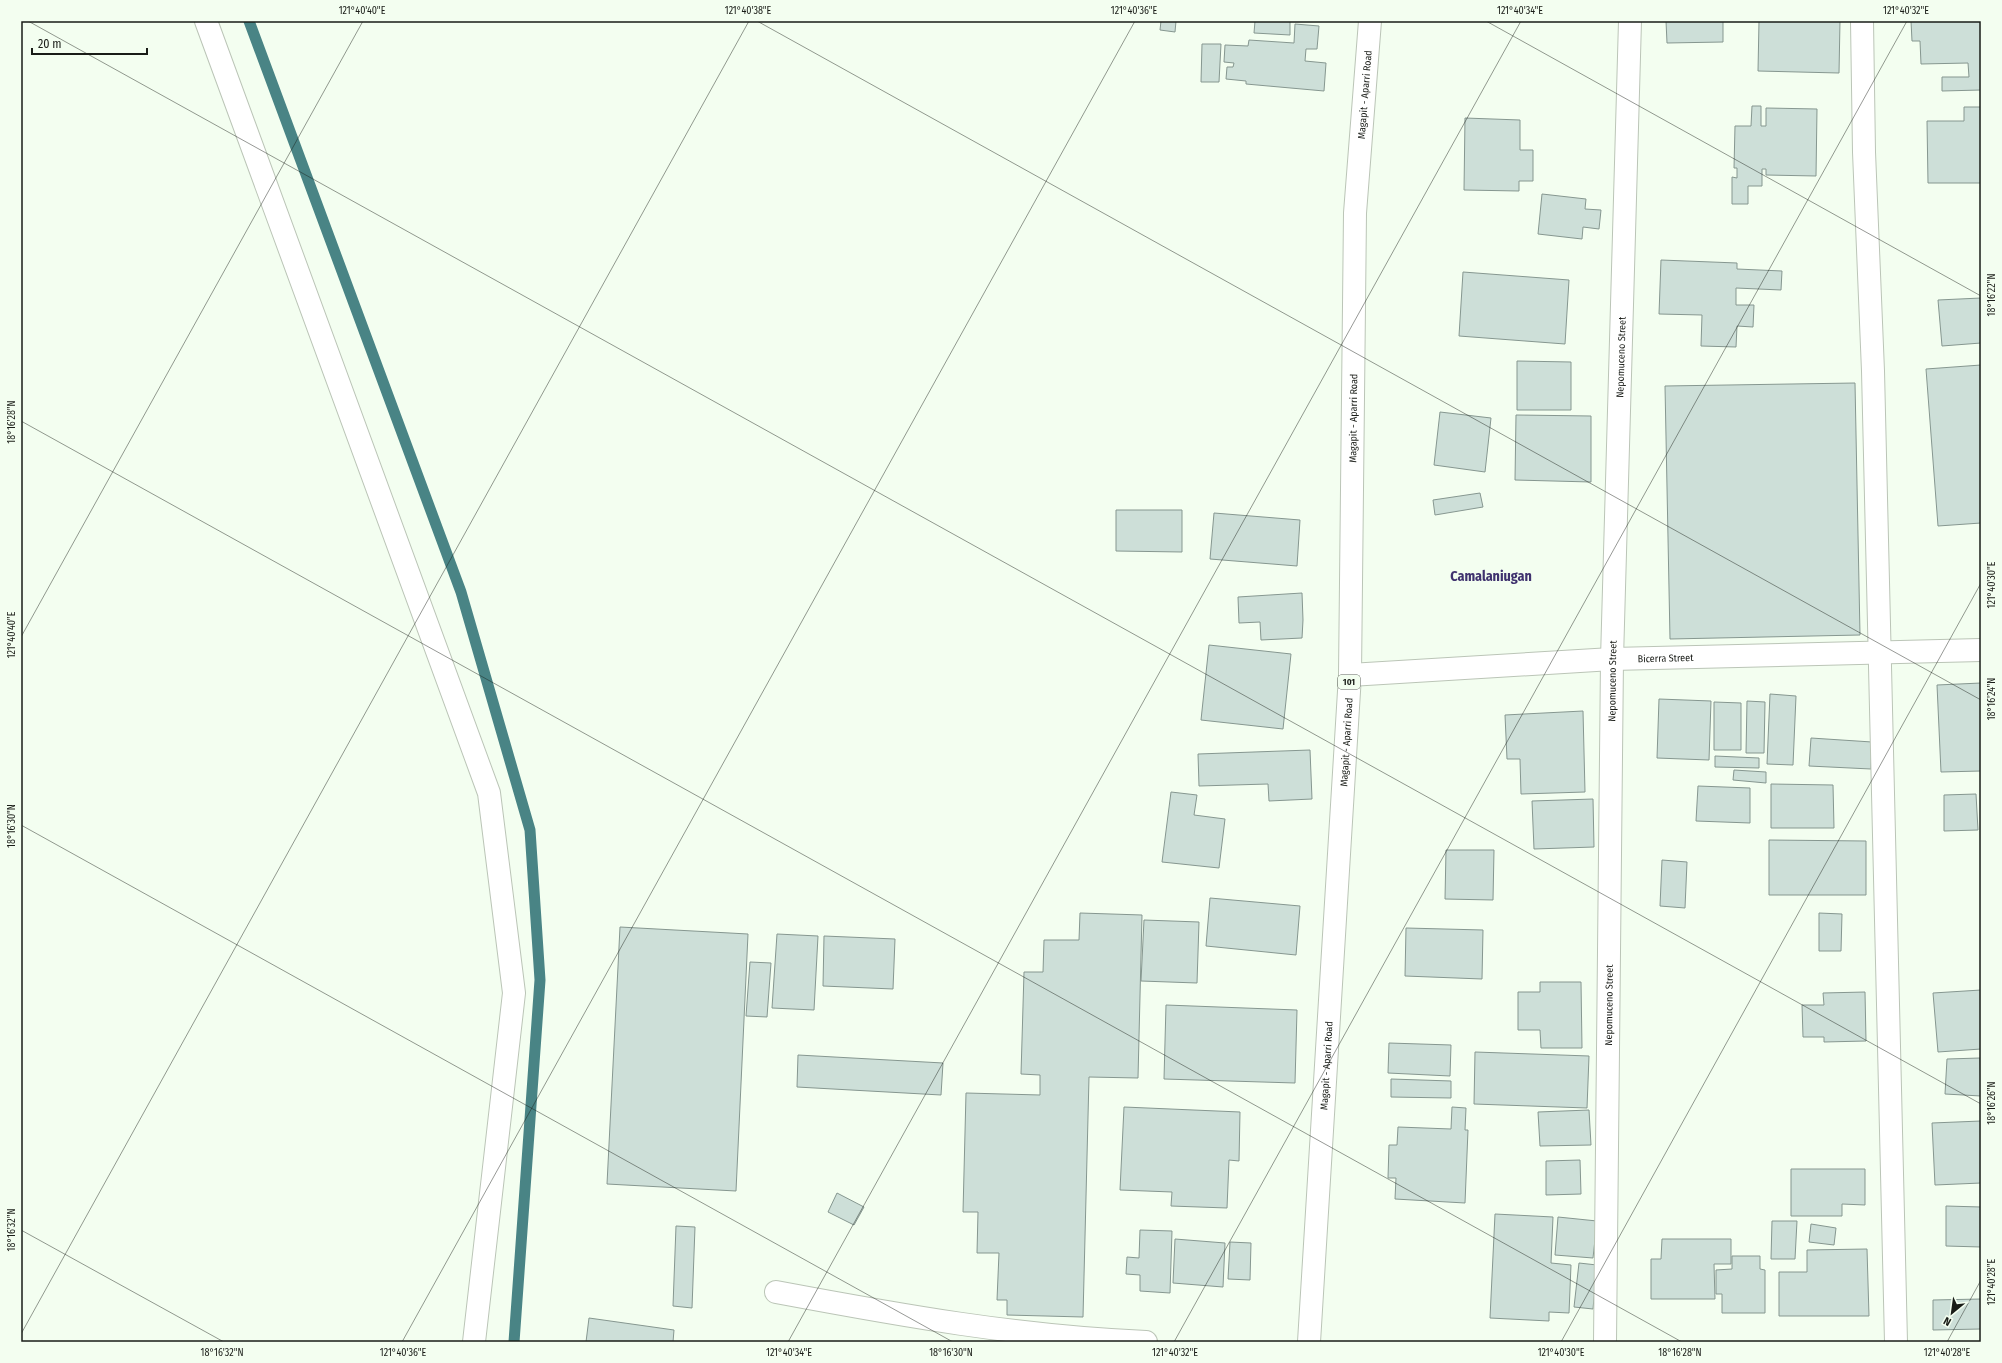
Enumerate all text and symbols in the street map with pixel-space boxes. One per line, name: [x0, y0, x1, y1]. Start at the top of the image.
text: 121°40'40"E: [339, 5, 386, 17]
text: 121°40'38"E: [725, 5, 772, 17]
text: 121°40'36"E: [1111, 5, 1158, 17]
text: 121°40'34"E: [1497, 5, 1543, 17]
text: 121°40'32"E: [1883, 5, 1929, 17]
scale bar: [32, 30, 147, 56]
text: 20 m: [38, 37, 62, 51]
street label: Magapit - Aparri Road: [1356, 50, 1375, 140]
text: 18°16'22"N: [1986, 274, 1998, 316]
street label: Nepomuceno Street: [1614, 316, 1629, 398]
street label: Magapit - Aparri Road: [1347, 374, 1360, 463]
text: 18°16'28"N: [6, 400, 18, 444]
text: 121°40'30"E: [1986, 561, 1998, 608]
district label: Camalaniugan: [1450, 568, 1532, 585]
text: 121°40'40"E: [6, 611, 18, 658]
street label: Nepomuceno Street: [1606, 640, 1620, 722]
street label: Bicerra Street: [1638, 652, 1694, 665]
road number: 101: [1338, 675, 1360, 689]
text: 18°16'24"N: [1986, 678, 1998, 720]
street label: Magapit - Aparri Road: [1338, 697, 1356, 787]
text: 18°16'30"N: [6, 804, 18, 848]
street label: Nepomuceno Street: [1603, 964, 1616, 1046]
street label: Magapit - Aparri Road: [1318, 1021, 1336, 1110]
text: 18°16'26"N: [1986, 1081, 1998, 1125]
text: 18°16'32"N: [6, 1209, 18, 1251]
text: 121°40'28"E: [1986, 1259, 1998, 1305]
north arrow: [1932, 1293, 1972, 1333]
text: N: [1941, 1314, 1953, 1329]
text: 18°16'32"N: [201, 1347, 243, 1359]
text: 121°40'36"E: [380, 1347, 427, 1359]
text: 121°40'34"E: [766, 1347, 812, 1359]
text: 18°16'30"N: [929, 1347, 973, 1359]
text: 121°40'32"E: [1152, 1347, 1198, 1359]
text: 121°40'30"E: [1538, 1347, 1585, 1359]
text: 18°16'28"N: [1658, 1347, 1702, 1359]
text: 121°40'28"E: [1924, 1347, 1970, 1359]

